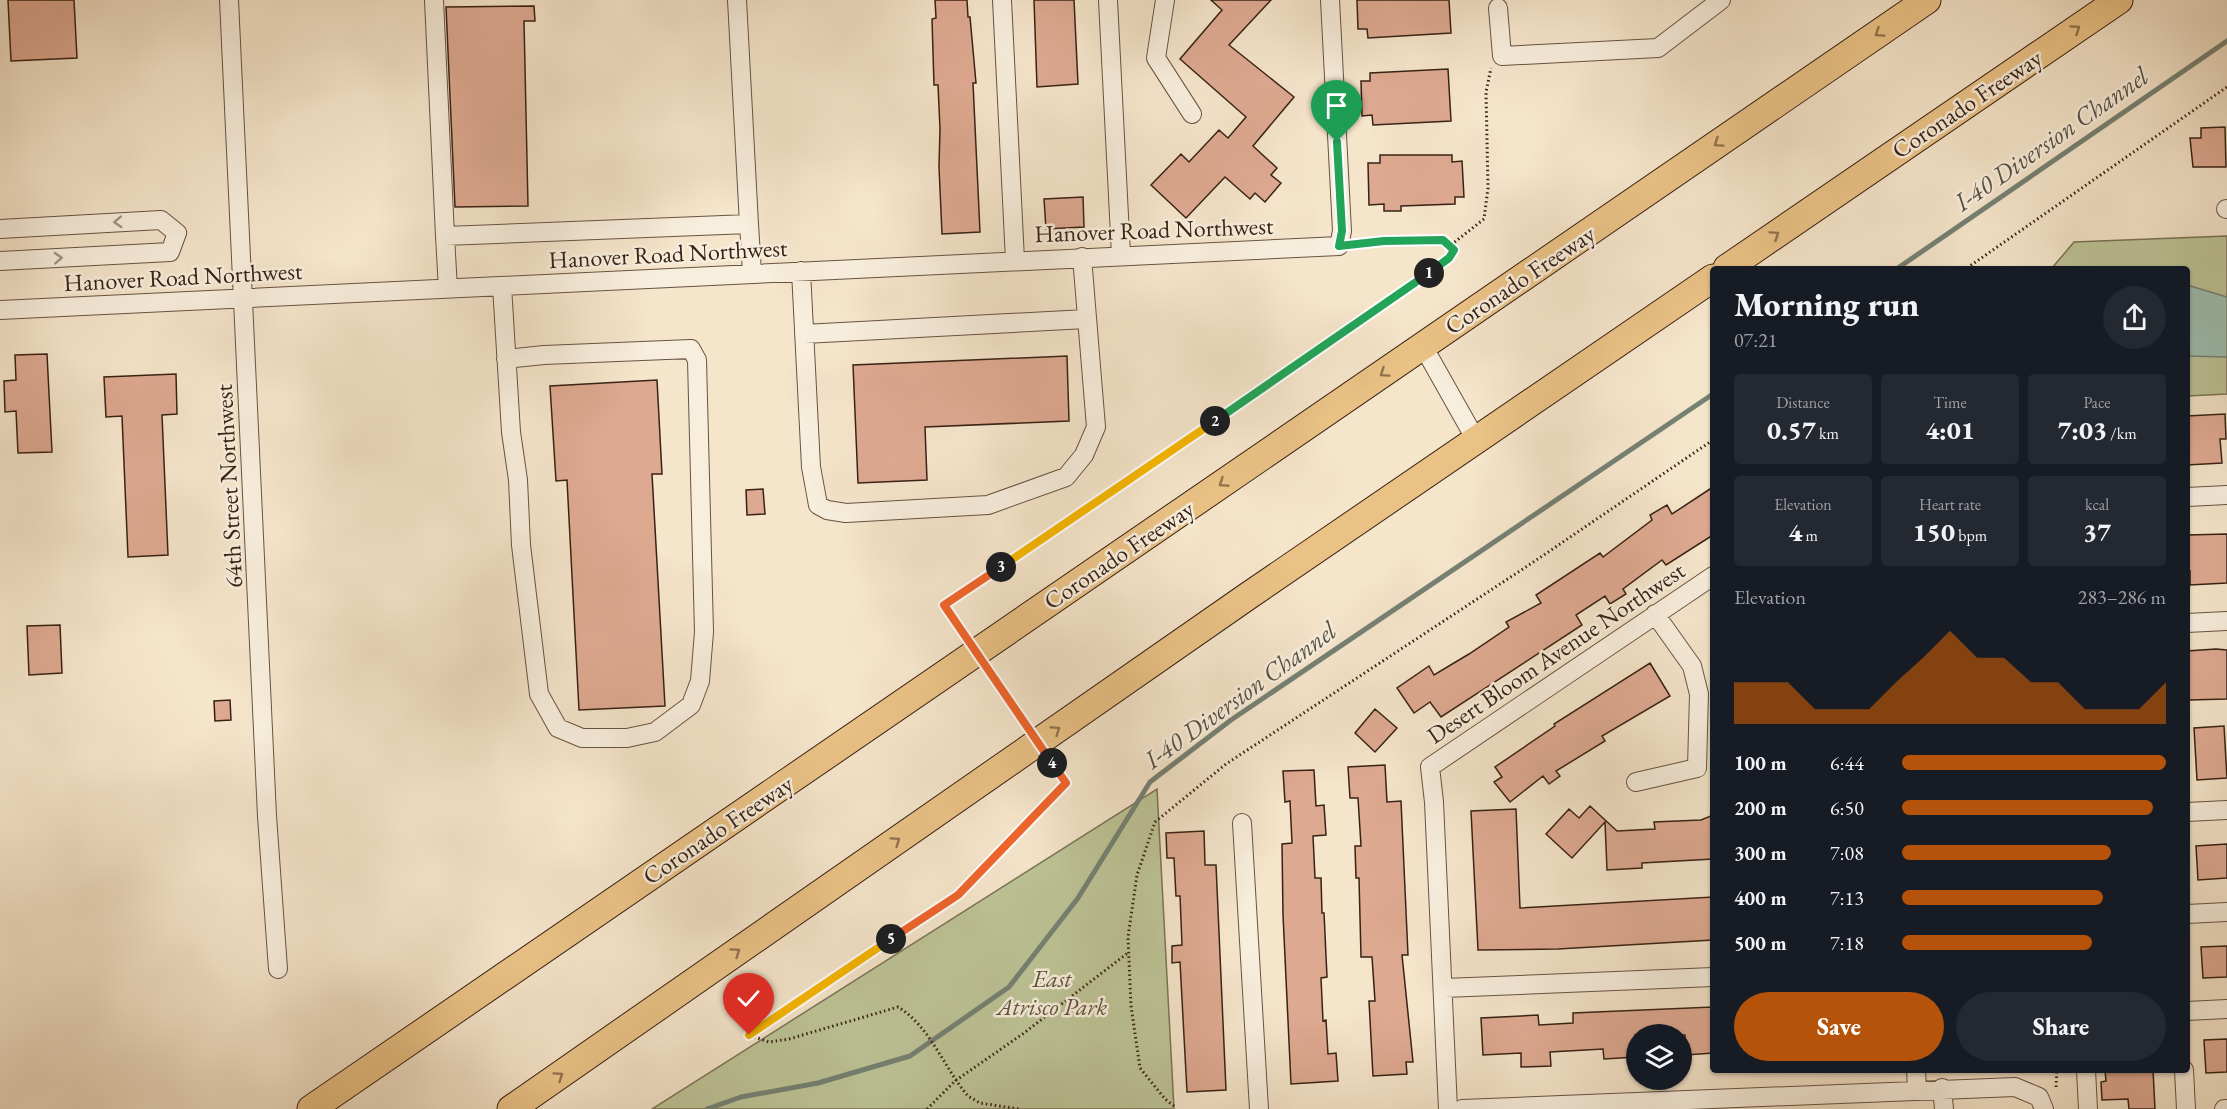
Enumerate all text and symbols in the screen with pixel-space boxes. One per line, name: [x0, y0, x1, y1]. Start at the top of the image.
one-way arrow: [2070, 25, 2081, 36]
one-way arrow: [1874, 26, 1885, 37]
street label: Coronado Freeway: [1886, 42, 2048, 165]
water label: I-40 Diversion Channel: [1946, 59, 2155, 219]
pin: [1311, 80, 1362, 142]
icon: arrive: [1320, 89, 1353, 122]
one-way arrow: [1714, 136, 1724, 148]
street label: Hanover Road Northwest: [1034, 210, 1274, 249]
one-way arrow: [114, 216, 123, 229]
street label: Coronado Freeway: [1439, 218, 1601, 341]
one-way arrow: [1769, 231, 1779, 243]
street label: Hanover Road Northwest: [548, 232, 789, 275]
one-way arrow: [54, 251, 63, 264]
street label: Hanover Road Northwest: [63, 255, 304, 298]
pin: 1: [1414, 258, 1444, 288]
text: 1: [1425, 262, 1433, 283]
text: Morning run: [1734, 283, 1919, 326]
button: share: [2103, 286, 2166, 349]
text: 07:21: [1734, 327, 1777, 353]
one-way arrow: [1380, 366, 1391, 377]
street label: 64th Street Northwest: [208, 383, 249, 589]
text: Distance: [1776, 392, 1830, 413]
text: Time: [1933, 392, 1967, 413]
text: Pace: [2084, 392, 2110, 413]
pin: 2: [1200, 406, 1230, 436]
text: 2: [1211, 410, 1219, 431]
text: 0.57: [1767, 413, 1816, 447]
text: 4:01: [1925, 413, 1975, 447]
text: 7:03: [2057, 413, 2107, 447]
text: km: [1816, 423, 1839, 444]
text: /km: [2107, 423, 2137, 444]
one-way arrow: [1219, 476, 1230, 487]
street label: Coronado Freeway: [1038, 493, 1200, 616]
text: Elevation: [1774, 494, 1832, 515]
text: Heart rate: [1919, 494, 1981, 515]
text: kcal: [2085, 494, 2109, 515]
text: 4: [1788, 515, 1802, 549]
text: 150: [1913, 515, 1955, 549]
text: 37: [2083, 515, 2111, 549]
text: m: [1802, 525, 1818, 546]
text: bpm: [1955, 525, 1987, 546]
pin: 3: [986, 552, 1016, 582]
street label: Desert Bloom Avenue Northwest: [1421, 554, 1691, 751]
text: 3: [997, 556, 1005, 577]
text: Elevation: [1734, 584, 1806, 610]
text: 283–286 m: [2078, 584, 2166, 610]
water label: I-40 Diversion Channel: [1136, 613, 1344, 777]
one-way arrow: [1050, 726, 1061, 737]
pin: 4: [1037, 748, 1067, 778]
text: 100 m: [1734, 750, 1787, 776]
text: 6:44: [1830, 750, 1864, 776]
text: 4: [1048, 752, 1056, 773]
street label: Coronado Freeway: [637, 768, 799, 891]
text: 200 m: [1734, 795, 1787, 821]
text: 6:50: [1830, 795, 1864, 821]
one-way arrow: [890, 837, 901, 848]
text: 300 m: [1734, 840, 1787, 866]
text: 7:08: [1830, 840, 1864, 866]
text: 400 m: [1734, 885, 1787, 911]
text: 7:13: [1830, 885, 1864, 911]
pin: 5: [876, 924, 906, 954]
text: 5: [887, 928, 895, 949]
text: 500 m: [1734, 930, 1787, 956]
text: 7:18: [1830, 930, 1864, 956]
one-way arrow: [730, 948, 741, 959]
park label: East Atrisco Park: [995, 963, 1107, 1022]
pin: [723, 973, 774, 1035]
icon: check: [732, 982, 765, 1015]
button: Save: [1734, 992, 1944, 1061]
button: Share: [1956, 992, 2166, 1061]
map controls: [1626, 1024, 1692, 1090]
button: layers: [1626, 1024, 1692, 1090]
one-way arrow: [552, 1072, 563, 1083]

